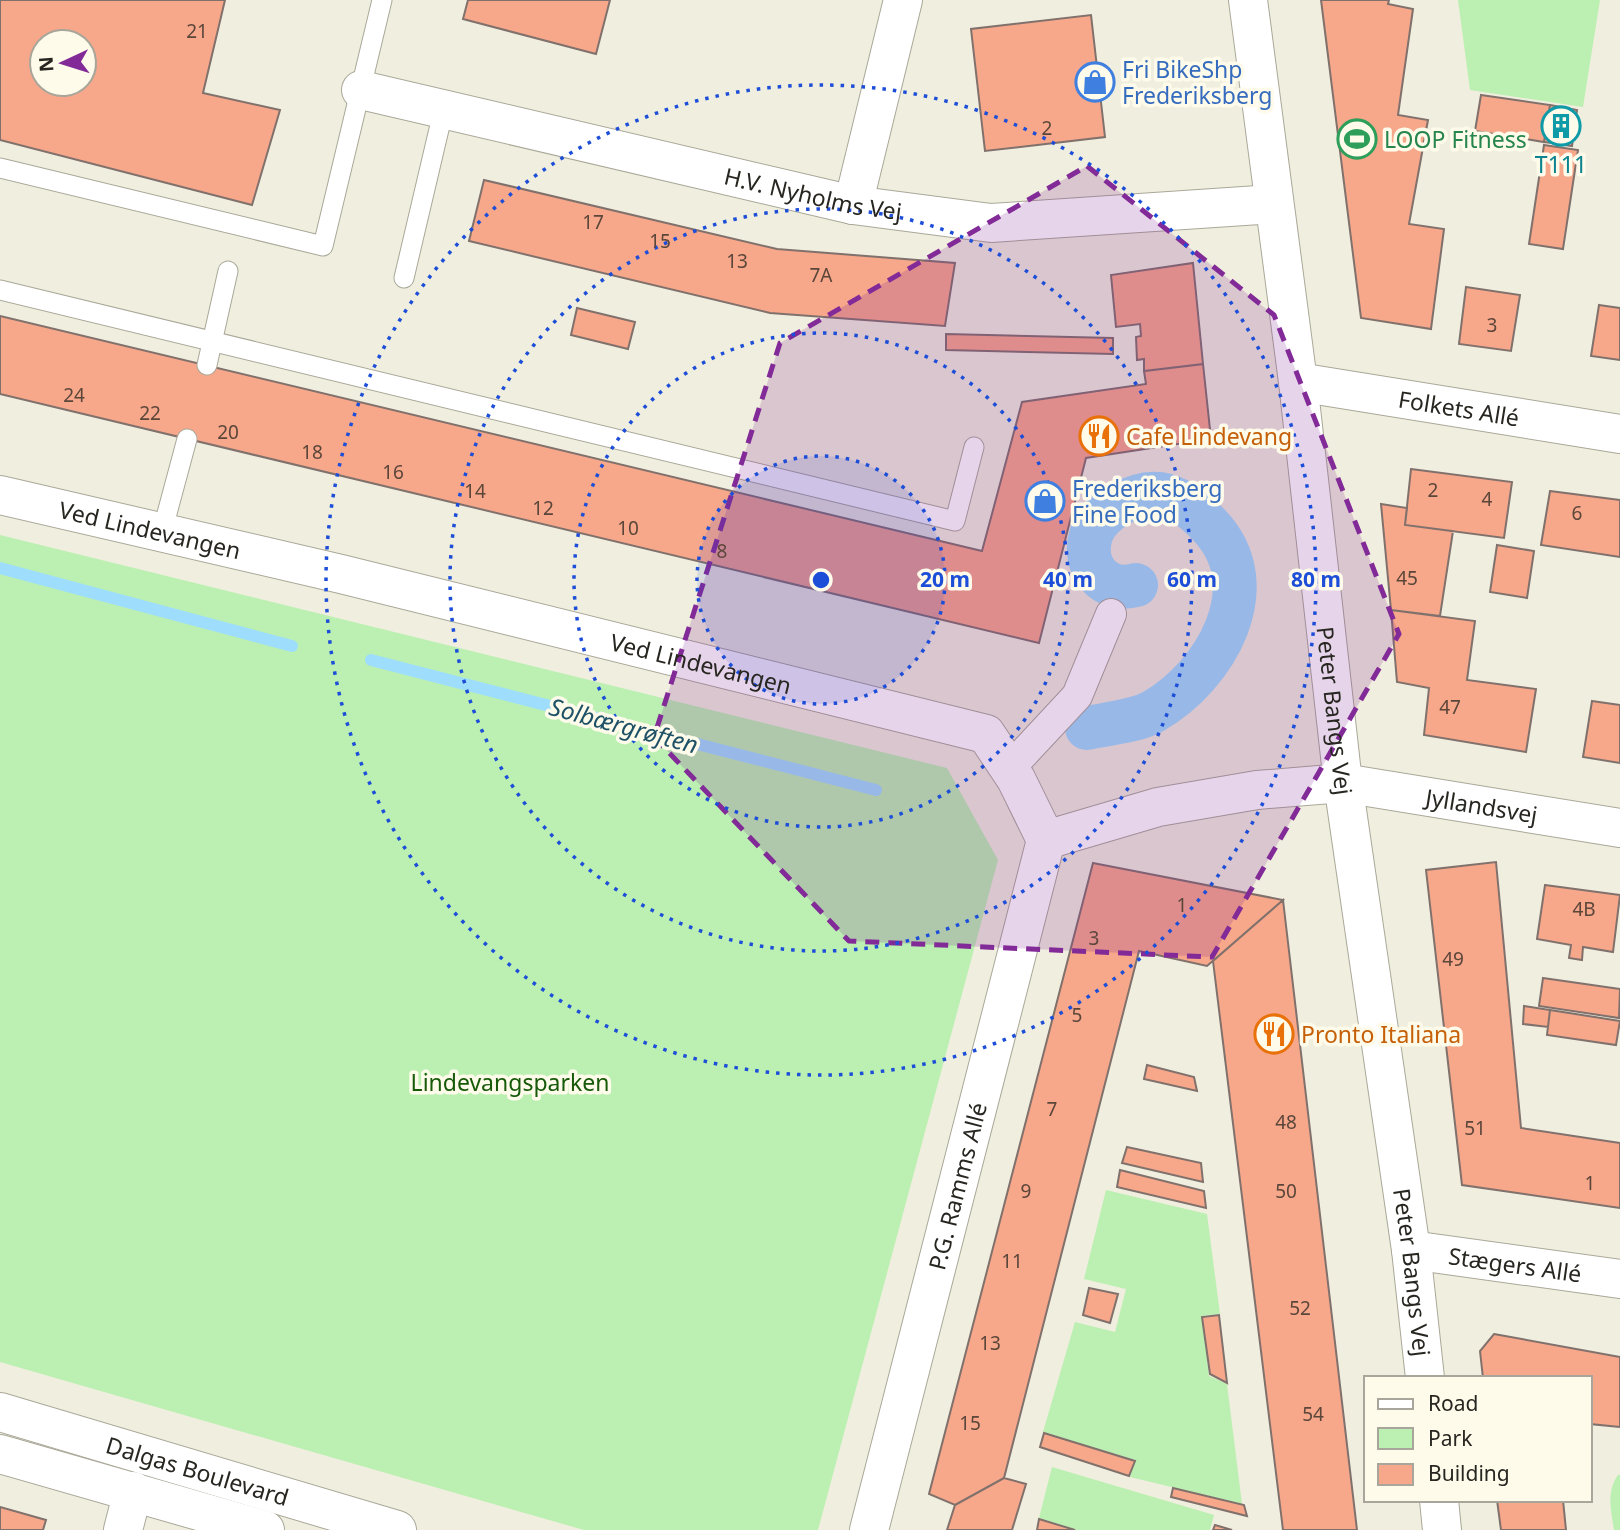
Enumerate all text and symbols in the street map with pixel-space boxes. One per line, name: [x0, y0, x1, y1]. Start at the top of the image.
house number: 21: [186, 18, 208, 44]
north arrow: [28, 28, 98, 98]
place label: Fri BikeShp Frederiksberg: [1122, 53, 1272, 111]
text: N: [33, 56, 60, 73]
shop icon: Fri BikeShp Frederiksberg: [1074, 61, 1116, 103]
building icon: T111: [1540, 105, 1582, 147]
house number: 2: [1042, 115, 1052, 141]
sports icon: LOOP Fitness: [1336, 118, 1378, 160]
place label: LOOP Fitness: [1384, 123, 1527, 155]
place label: T111: [1535, 148, 1587, 180]
street label: H.V. Nyholms Vej: [721, 159, 904, 227]
house number: 17: [582, 209, 604, 235]
house number: 15: [649, 228, 671, 254]
house number: 13: [726, 248, 748, 274]
house number: 7A: [809, 262, 833, 288]
house number: 3: [1487, 312, 1497, 338]
house number: 24: [63, 382, 85, 408]
street label: Folkets Allé: [1396, 382, 1522, 434]
house number: 22: [139, 400, 161, 426]
restaurant icon: Cafe Lindevang: [1078, 415, 1120, 457]
house number: 20: [217, 419, 239, 445]
place label: Cafe Lindevang: [1126, 420, 1292, 452]
house number: 18: [301, 439, 323, 465]
house number: 16: [382, 459, 404, 485]
place label: Frederiksberg Fine Food: [1072, 472, 1222, 530]
house number: 2: [1428, 477, 1438, 503]
house number: 14: [464, 478, 486, 504]
shop icon: Frederiksberg Fine Food: [1024, 480, 1066, 522]
house number: 4: [1482, 486, 1493, 512]
street label: Ved Lindevangen: [56, 493, 244, 566]
house number: 12: [532, 495, 554, 521]
house number: 6: [1572, 500, 1582, 526]
house number: 10: [617, 515, 639, 541]
house number: 8: [717, 538, 727, 564]
text: 20 m: [920, 565, 970, 593]
text: 40 m: [1043, 565, 1093, 593]
text: 60 m: [1167, 565, 1217, 593]
text: 80 m: [1291, 565, 1341, 593]
house number: 45: [1396, 565, 1418, 591]
centre of rings: [809, 568, 833, 592]
street label: Ved Lindevangen: [607, 625, 795, 701]
street label: Peter Bangs Vej: [1310, 625, 1361, 797]
water label: Solbærgrøften: [546, 689, 702, 761]
house number: 47: [1439, 694, 1461, 720]
street label: Jyllandsvej: [1421, 780, 1540, 830]
house number: 1: [1177, 892, 1187, 918]
house number: 4B: [1572, 896, 1596, 922]
house number: 3: [1089, 925, 1099, 951]
house number: 49: [1442, 946, 1464, 972]
house number: 5: [1072, 1002, 1082, 1028]
restaurant icon: Pronto Italiana: [1253, 1013, 1295, 1055]
place label: Pronto Italiana: [1301, 1018, 1461, 1050]
park label: Lindevangsparken: [411, 1066, 609, 1098]
house number: 7: [1047, 1096, 1057, 1122]
street label: P.G. Ramms Allé: [920, 1099, 994, 1273]
house number: 48: [1275, 1109, 1297, 1135]
house number: 51: [1464, 1115, 1486, 1141]
house number: 1: [1585, 1170, 1595, 1196]
house number: 9: [1021, 1178, 1031, 1204]
house number: 50: [1275, 1178, 1297, 1204]
street label: Peter Bangs Vej: [1386, 1186, 1439, 1358]
street label: Stægers Allé: [1446, 1239, 1584, 1289]
house number: 11: [1001, 1248, 1023, 1274]
house number: 52: [1289, 1295, 1311, 1321]
house number: 13: [979, 1330, 1001, 1356]
legend: [1364, 1376, 1592, 1502]
text: Road: [1428, 1389, 1478, 1417]
house number: 54: [1302, 1401, 1324, 1427]
house number: 15: [959, 1410, 981, 1436]
text: Park: [1428, 1424, 1473, 1452]
street label: Dalgas Boulevard: [102, 1428, 293, 1513]
text: Building: [1428, 1459, 1510, 1487]

